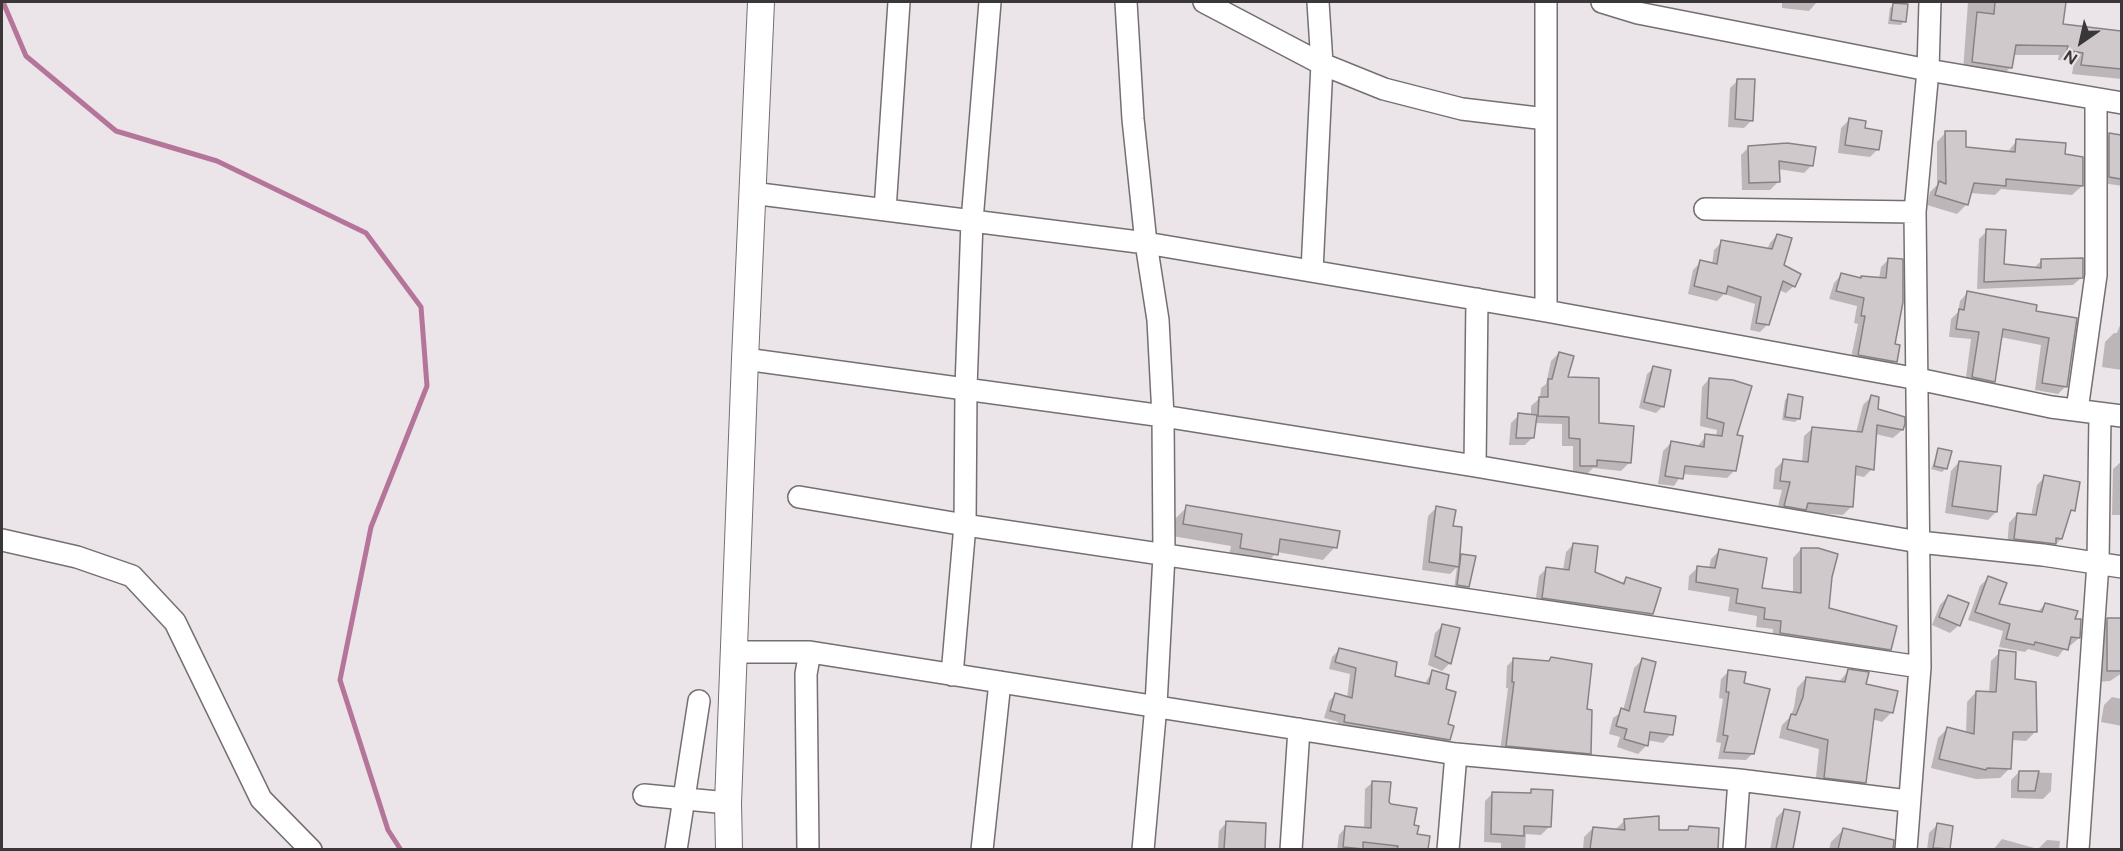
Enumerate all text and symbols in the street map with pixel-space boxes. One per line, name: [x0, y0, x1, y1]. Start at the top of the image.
north arrow: [2051, 12, 2111, 72]
text: N: [2060, 46, 2081, 69]

